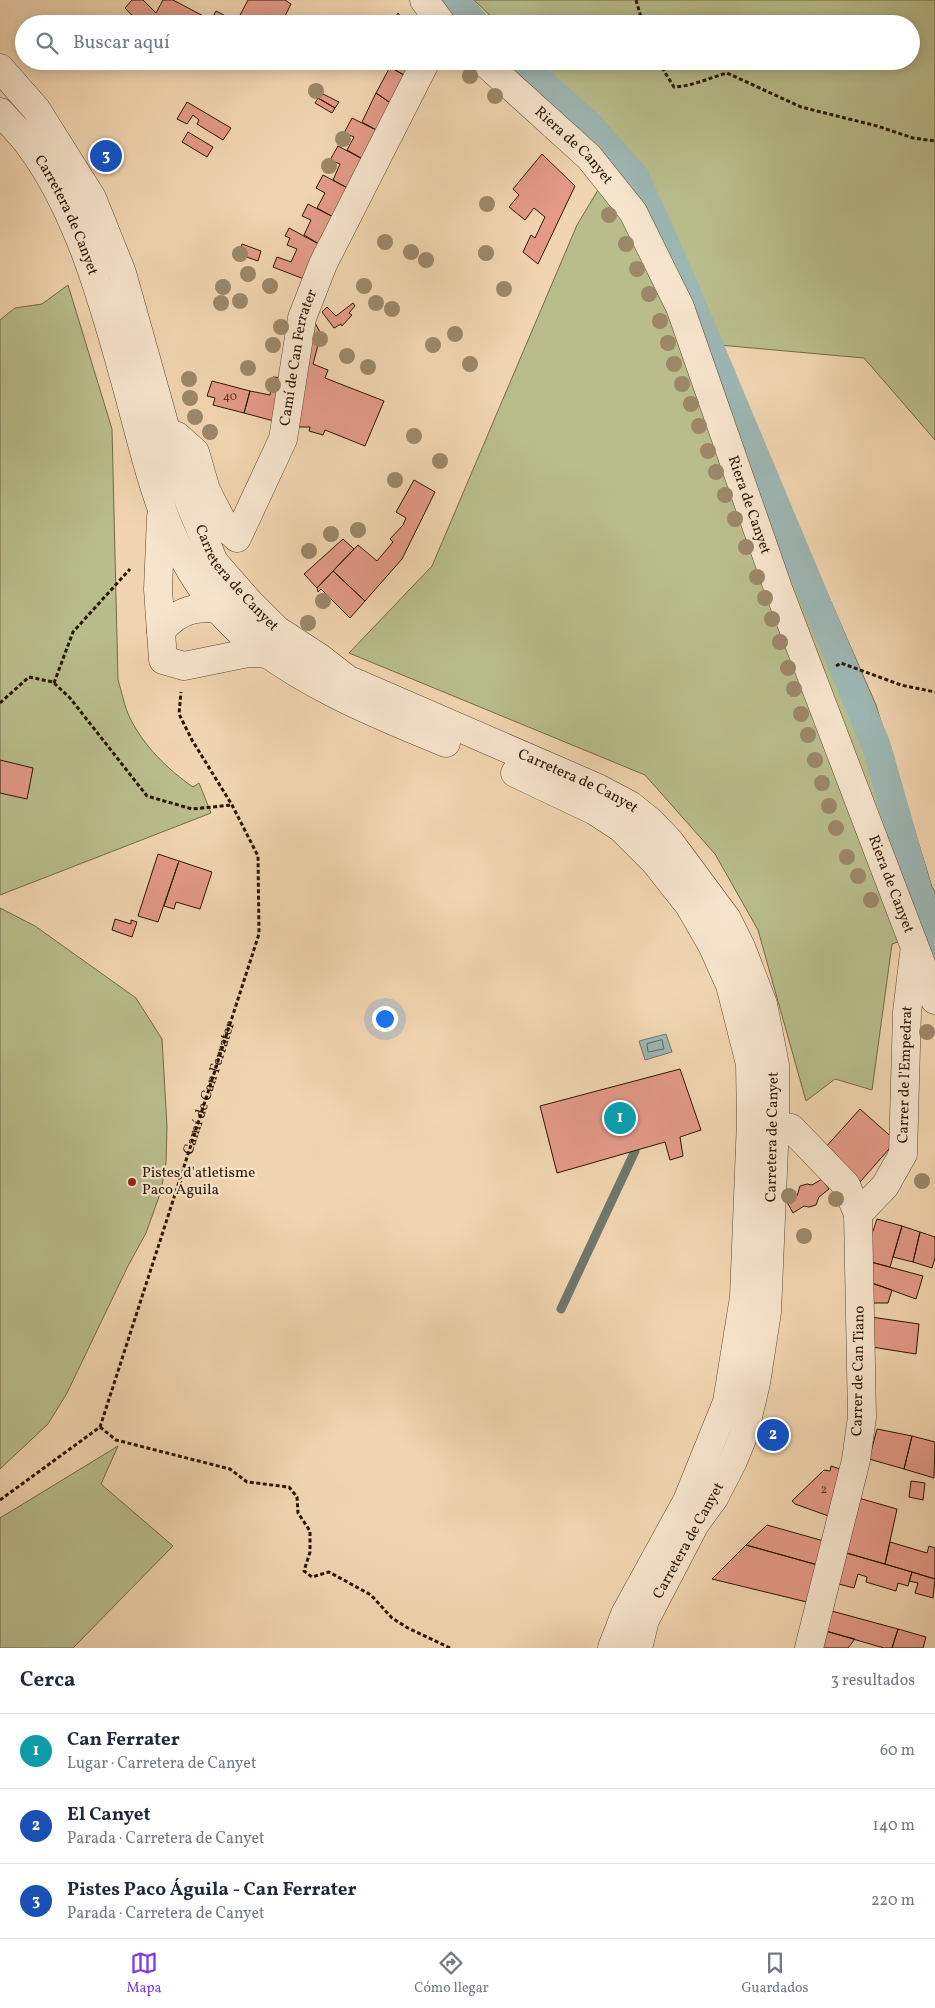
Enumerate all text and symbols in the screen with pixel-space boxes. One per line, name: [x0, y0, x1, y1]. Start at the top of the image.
search box: [15, 15, 920, 70]
icon: search: [33, 29, 61, 57]
text: Buscar aquí: [73, 30, 170, 56]
street label: Riera de Canyet: [530, 102, 618, 189]
pin: 3: [90, 137, 122, 175]
street label: Carretera de Canyet: [29, 151, 103, 278]
street label: Camí de Can Ferrater: [275, 286, 323, 427]
house number: 40: [223, 389, 237, 405]
street label: Riera de Canyet: [722, 453, 776, 557]
street label: Carretera de Canyet: [189, 521, 283, 636]
street label: Carretera de Canyet: [515, 744, 643, 818]
street label: Riera de Canyet: [863, 832, 919, 936]
street label: Carrer de l'Empedrat: [893, 1005, 918, 1144]
your location: [372, 1006, 398, 1032]
street label: Camí de Can Ferrater: [178, 1019, 241, 1157]
street label: Carretera de Canyet: [761, 1072, 785, 1202]
pin: 1: [604, 1099, 636, 1137]
place label: Pistes d'atletisme Paco Águila: [142, 1163, 255, 1201]
marker: Pistes d'atletisme Paco Águila: [126, 1176, 138, 1188]
street label: Carrer de Can Tiano: [847, 1306, 871, 1436]
pin: 2: [757, 1416, 789, 1454]
street label: Carretera de Canyet: [648, 1479, 730, 1603]
house number: 2: [821, 1482, 827, 1498]
text: Cerca: [20, 1666, 75, 1695]
text: 3 resultados: [831, 1670, 915, 1692]
text: Can Ferrater: [67, 1727, 180, 1753]
text: 1: [33, 1740, 39, 1762]
text: 60 m: [880, 1740, 915, 1762]
text: Lugar · Carretera de Canyet: [67, 1753, 257, 1775]
text: El Canyet: [67, 1802, 151, 1828]
text: 2: [32, 1815, 40, 1837]
text: 140 m: [873, 1815, 915, 1837]
text: Parada · Carretera de Canyet: [67, 1828, 265, 1850]
text: Pistes Paco Águila - Can Ferrater: [67, 1877, 356, 1903]
text: 3: [32, 1890, 40, 1912]
text: 220 m: [871, 1890, 915, 1912]
text: Parada · Carretera de Canyet: [67, 1903, 265, 1925]
tab: Mapa: [126, 1949, 161, 1998]
tab: Cómo llegar: [414, 1949, 489, 1998]
tab: Guardados: [741, 1949, 809, 1998]

